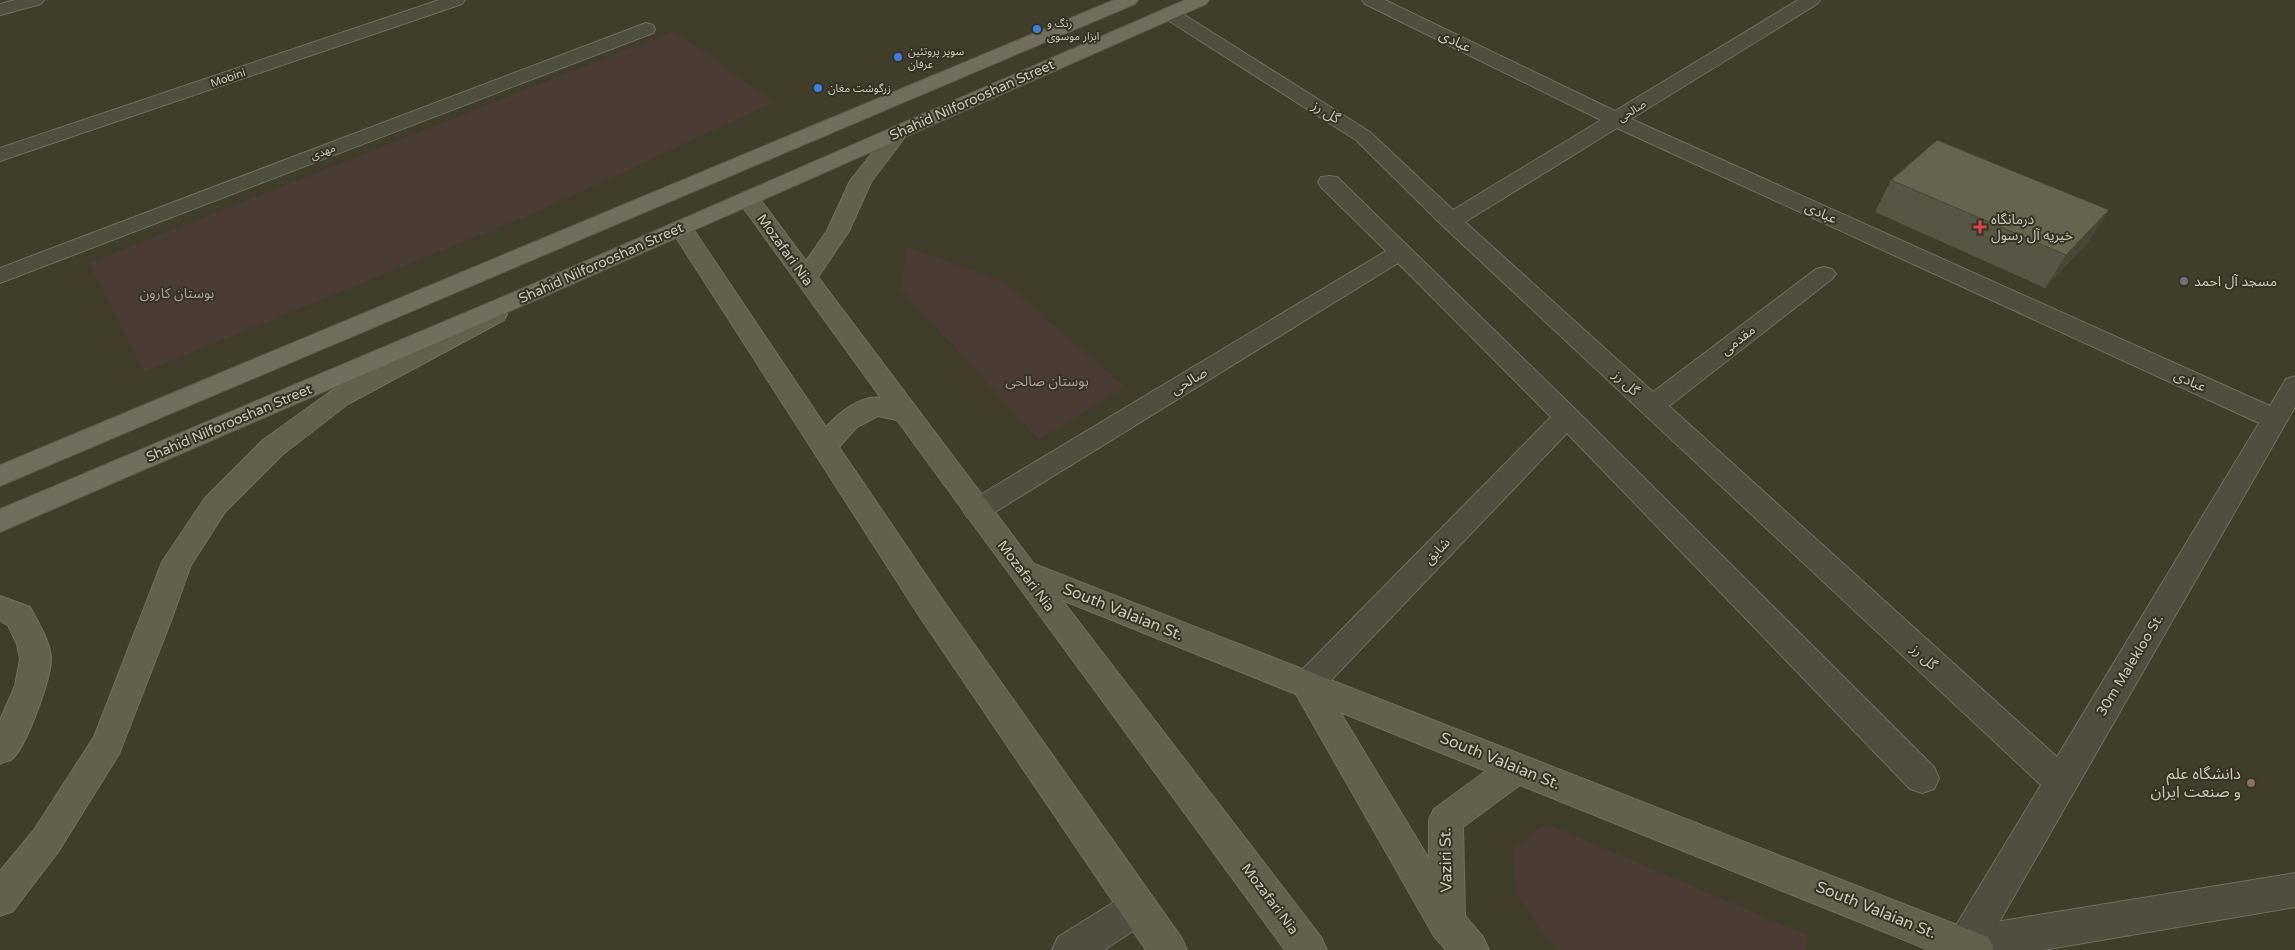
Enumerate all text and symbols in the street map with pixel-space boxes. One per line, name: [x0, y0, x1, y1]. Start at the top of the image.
place label: رنگ و ابزار موسوی: [1047, 17, 1099, 43]
marker: رنگ و ابزار موسوی: [1031, 23, 1043, 35]
street label: عبادی: [1436, 26, 1474, 56]
place label: سوپر پروتئین عرفان: [908, 45, 964, 71]
marker: سوپر پروتئین عرفان: [892, 51, 904, 63]
street label: Shahid Nilforooshan Street: [887, 56, 1058, 144]
street label: Mobini: [209, 66, 247, 90]
marker: زرگوشت مغان: [812, 82, 824, 94]
place label: زرگوشت مغان: [828, 82, 891, 95]
street label: گل رز: [1308, 96, 1343, 127]
street label: صالحی: [1615, 97, 1649, 125]
street label: مهدی: [309, 141, 337, 163]
street label: عبادی: [1802, 198, 1840, 228]
street label: Mozafari Nia: [753, 211, 817, 289]
place label: درمانگاه خیریه آل رسول: [1991, 211, 2073, 244]
street label: Shahid Nilforooshan Street: [516, 219, 687, 307]
marker: درمانگاه خیریه آل رسول: [1973, 220, 1987, 234]
place label: مسجد آل احمد: [2194, 273, 2277, 290]
marker: مسجد آل احمد: [2178, 275, 2190, 287]
park label: بوستان کارون: [140, 285, 215, 302]
street label: مقدمی: [1717, 321, 1759, 359]
street label: صالحی: [1168, 363, 1211, 398]
street label: گل رز: [1609, 366, 1643, 400]
street label: عبادی: [2171, 366, 2209, 396]
park label: بوستان صالحی: [1005, 373, 1089, 390]
street label: Shahid Nilforooshan Street: [144, 380, 315, 466]
street label: شایق: [1420, 534, 1454, 569]
street label: Mozafari Nia: [994, 537, 1058, 615]
street label: South Valaian St.: [1060, 579, 1186, 645]
street label: 30m Malekloo St.: [2093, 611, 2167, 719]
street label: گل رز: [1907, 640, 1941, 674]
street label: South Valaian St.: [1437, 728, 1563, 794]
place label: دانشگاه علم و صنعت ایران: [2150, 764, 2241, 802]
marker: دانشگاه علم و صنعت ایران: [2245, 777, 2257, 789]
street label: Vaziri St.: [1435, 827, 1457, 893]
street label: Mozafari Nia: [1238, 860, 1302, 938]
street label: South Valaian St.: [1813, 877, 1939, 943]

